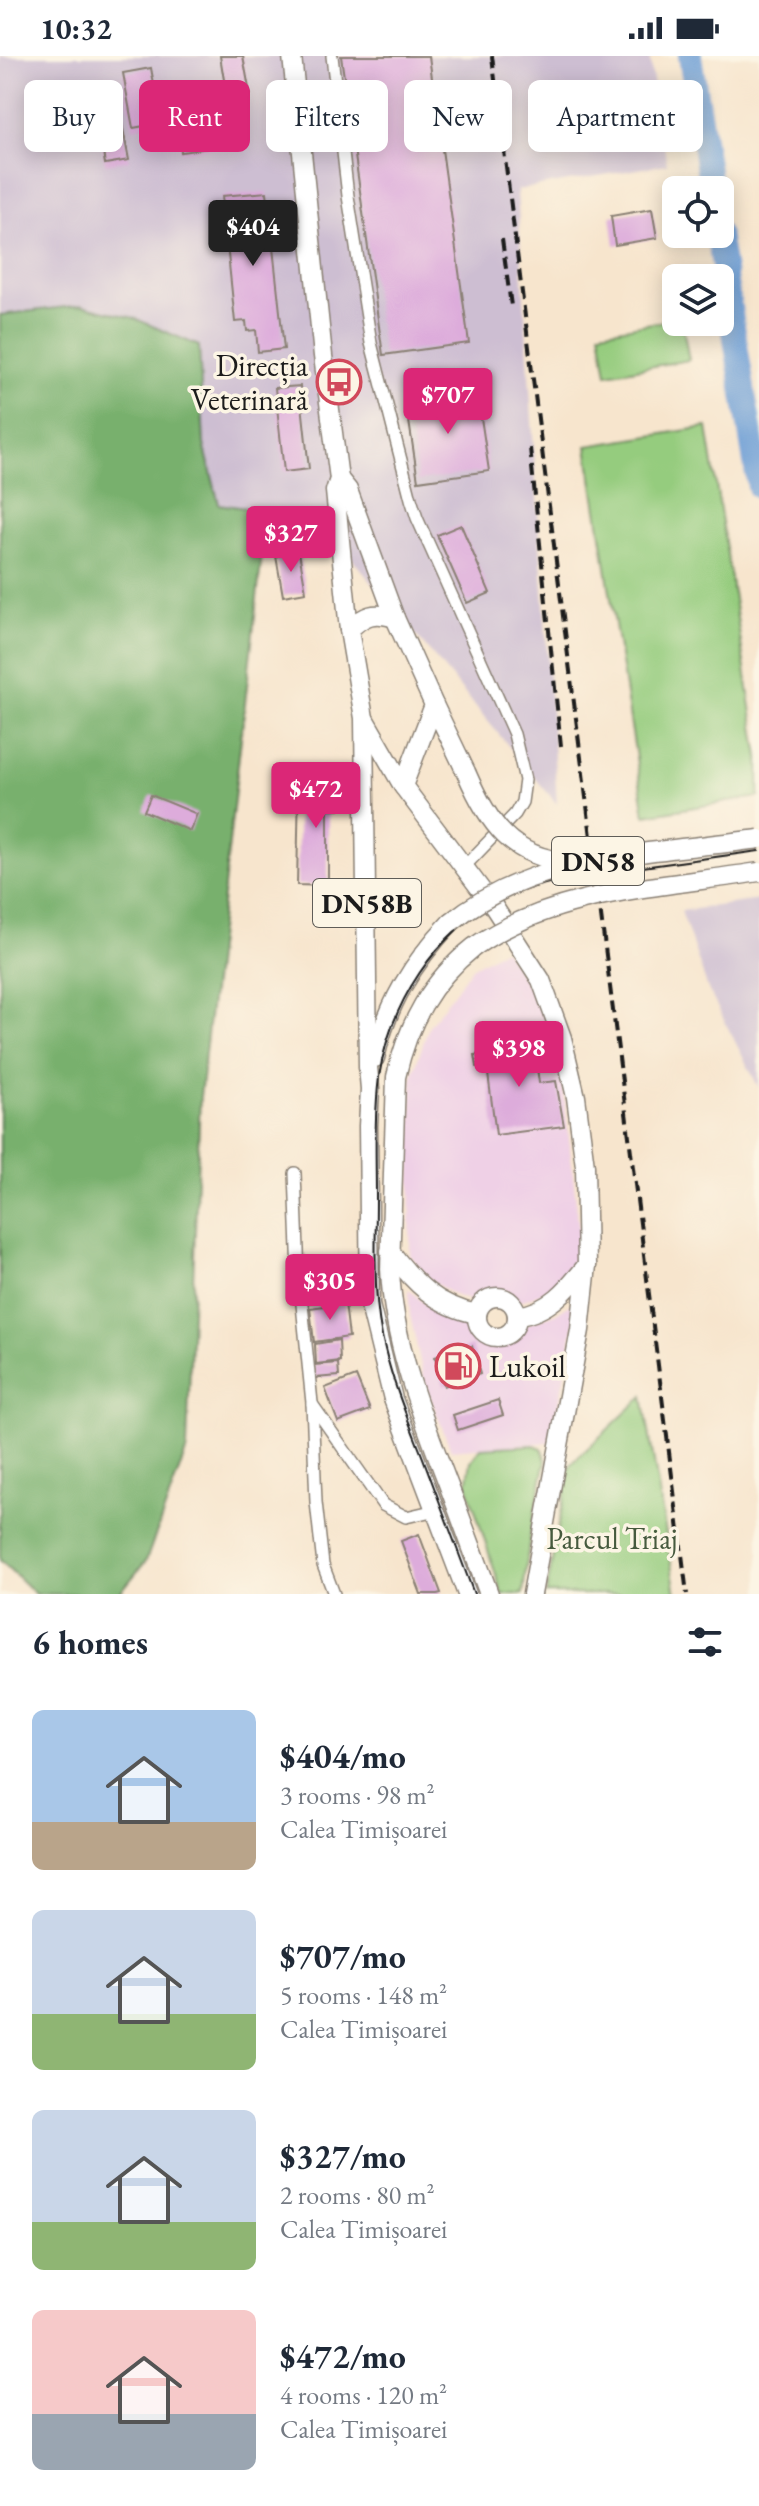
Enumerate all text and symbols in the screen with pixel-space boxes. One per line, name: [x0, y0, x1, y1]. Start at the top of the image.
text: 10:32: [40, 9, 112, 48]
chip: Buy: [24, 80, 123, 152]
chip: Rent: [139, 80, 250, 152]
chip: Filters: [266, 80, 388, 152]
chip: New: [404, 80, 512, 152]
chip: Apartment: [528, 80, 703, 152]
map controls: [662, 176, 734, 336]
button: locate: [662, 176, 734, 248]
pin: $404: [206, 200, 300, 268]
text: $404: [226, 209, 280, 243]
button: layers: [662, 264, 734, 336]
place label: Direcția Veterinară: [191, 346, 308, 419]
bus stop icon: Direcția Veterinară: [315, 358, 363, 406]
pin: $707: [401, 368, 495, 436]
text: $707: [421, 377, 475, 411]
pin: $327: [244, 506, 338, 574]
text: $327: [264, 515, 318, 549]
pin: $472: [269, 762, 363, 830]
text: $472: [289, 771, 343, 805]
road number: DN58: [552, 837, 644, 885]
road number: DN58B: [313, 879, 421, 927]
pin: $398: [472, 1021, 566, 1089]
text: $398: [492, 1030, 546, 1064]
pin: $305: [283, 1254, 377, 1322]
text: $305: [303, 1263, 357, 1297]
fuel station icon: Lukoil: [434, 1342, 482, 1390]
place label: Lukoil: [489, 1347, 566, 1386]
park label: Parcul Triaj: [546, 1519, 678, 1558]
text: 6 homes: [32, 1620, 148, 1664]
icon: filters: [683, 1620, 727, 1664]
text: $404/mo: [280, 1734, 406, 1778]
icon: home: [96, 1742, 192, 1838]
text: 3 rooms · 98 m²: [280, 1778, 435, 1812]
text: Calea Timișoarei: [280, 1812, 448, 1846]
text: $707/mo: [280, 1934, 406, 1978]
icon: home: [96, 1942, 192, 2038]
text: 5 rooms · 148 m²: [280, 1978, 447, 2012]
text: Calea Timișoarei: [280, 2012, 448, 2046]
text: $327/mo: [280, 2134, 406, 2178]
icon: home: [96, 2142, 192, 2238]
text: 2 rooms · 80 m²: [280, 2178, 435, 2212]
text: Calea Timișoarei: [280, 2212, 448, 2246]
text: $472/mo: [280, 2334, 406, 2378]
icon: home: [96, 2342, 192, 2438]
text: 4 rooms · 120 m²: [280, 2378, 447, 2412]
text: Calea Timișoarei: [280, 2412, 448, 2446]

